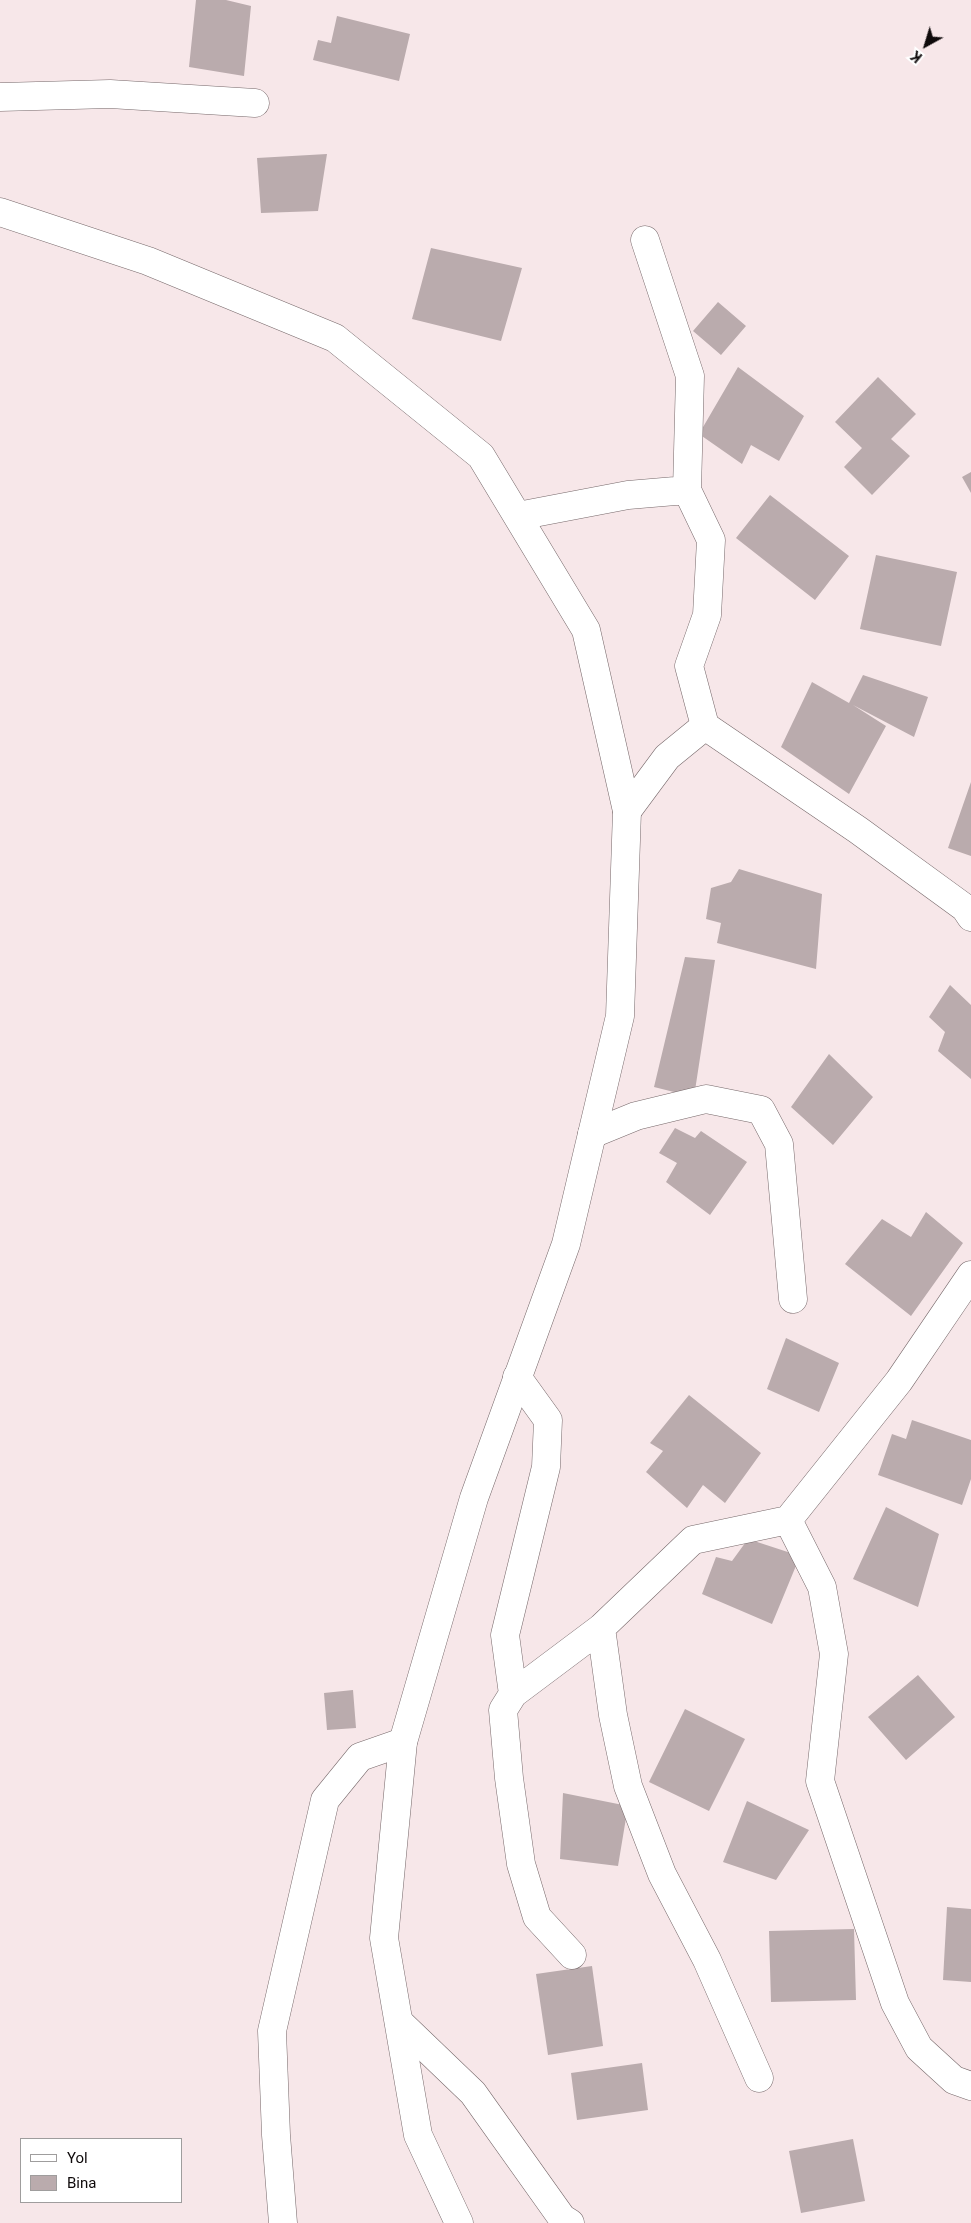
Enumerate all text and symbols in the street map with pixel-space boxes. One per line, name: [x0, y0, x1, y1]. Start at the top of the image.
north arrow: [901, 20, 951, 70]
text: K: [908, 48, 925, 66]
legend: [20, 2138, 182, 2203]
text: Yol: [67, 2149, 88, 2167]
text: Bina: [67, 2174, 96, 2192]

